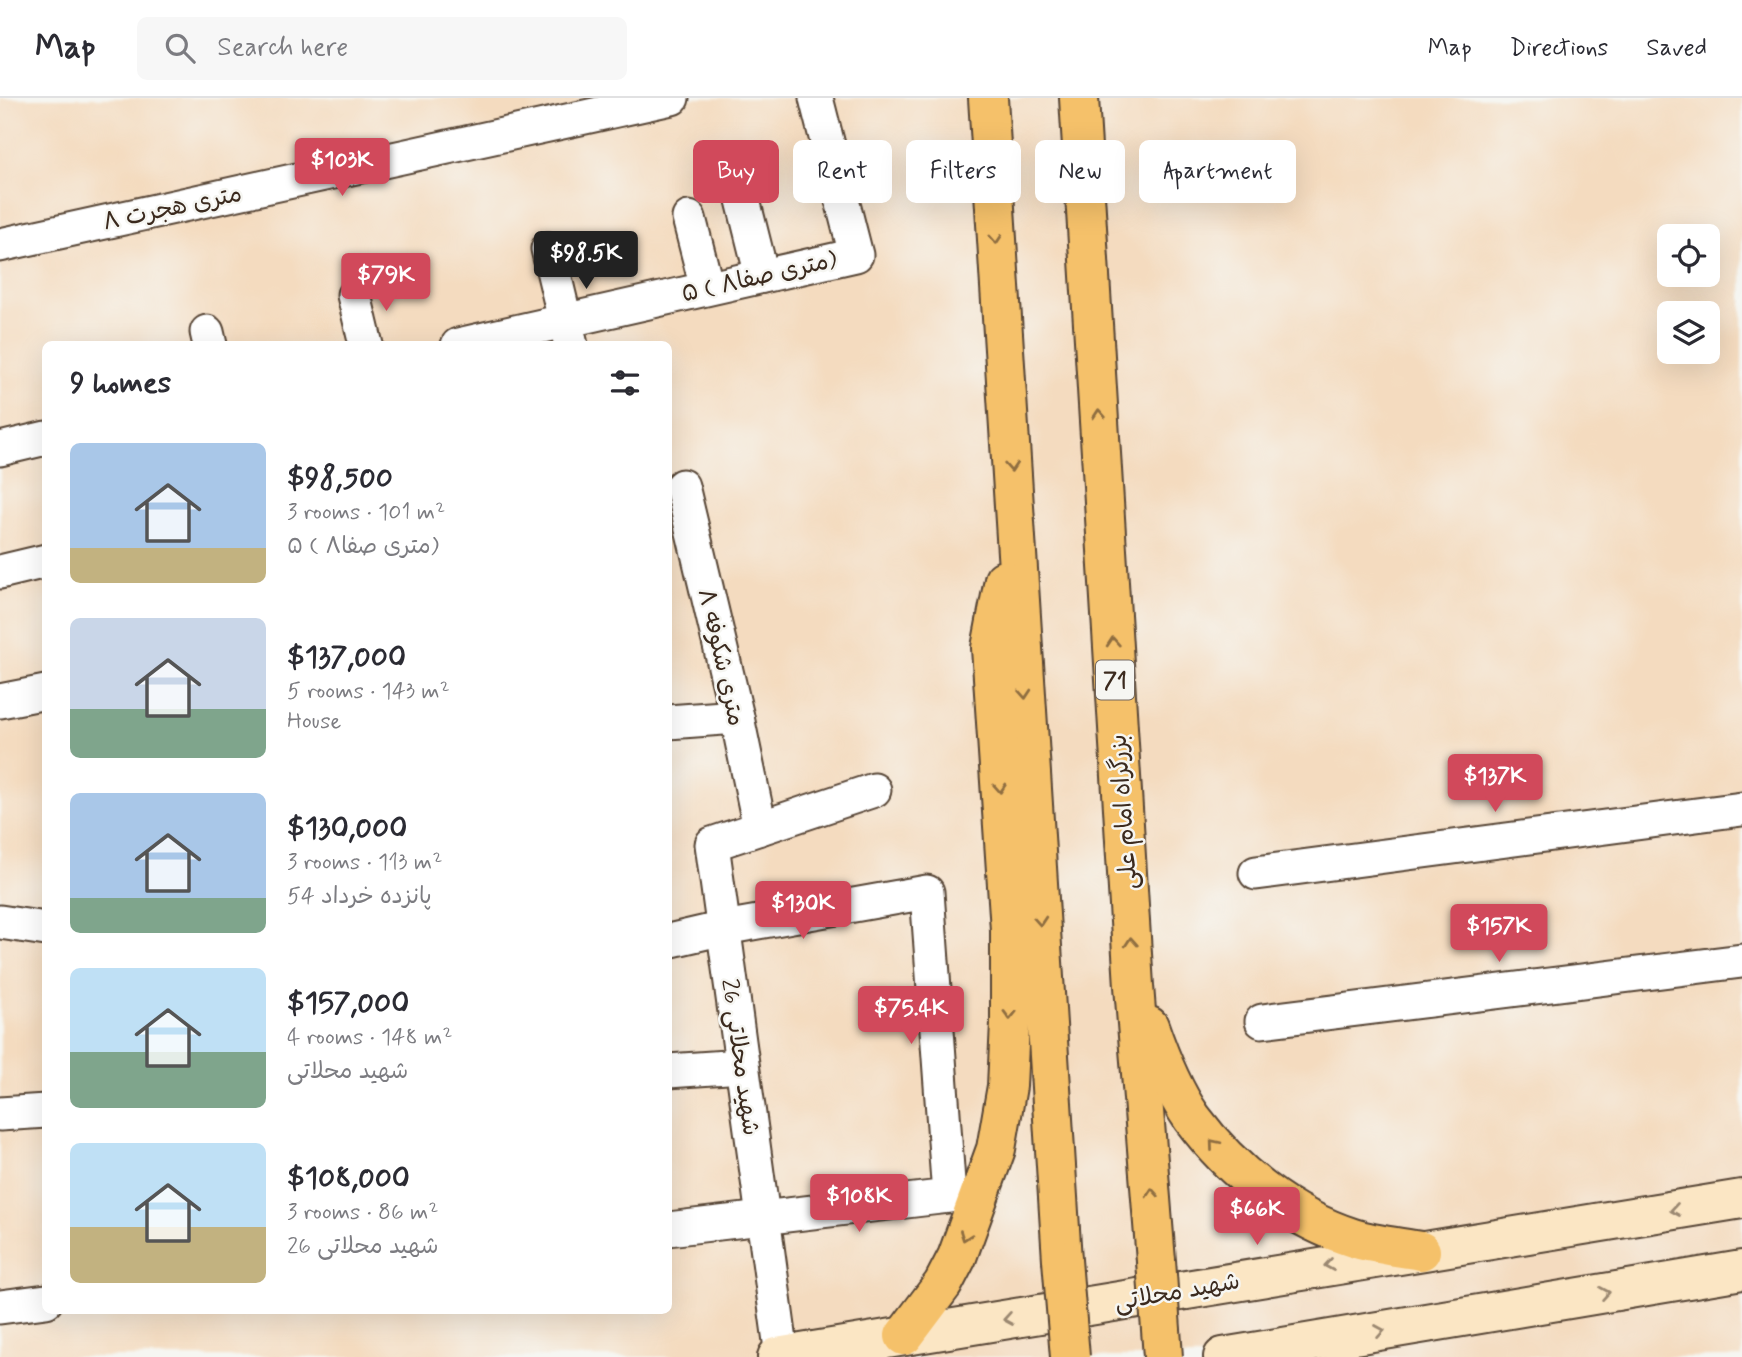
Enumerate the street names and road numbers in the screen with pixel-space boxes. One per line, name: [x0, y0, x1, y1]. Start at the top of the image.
street label: ۸ متری هجرت: [100, 179, 245, 238]
street label: ۵ ( ۸متری صفا): [679, 244, 840, 310]
street label: ۸ متری شکوفه: [690, 586, 751, 729]
road number: 71: [1096, 660, 1134, 700]
street label: بزرگراه امام علی: [1104, 733, 1146, 891]
street label: شهید محلاتی 26: [713, 977, 766, 1138]
street label: شهید محلاتی: [1112, 1266, 1242, 1319]

